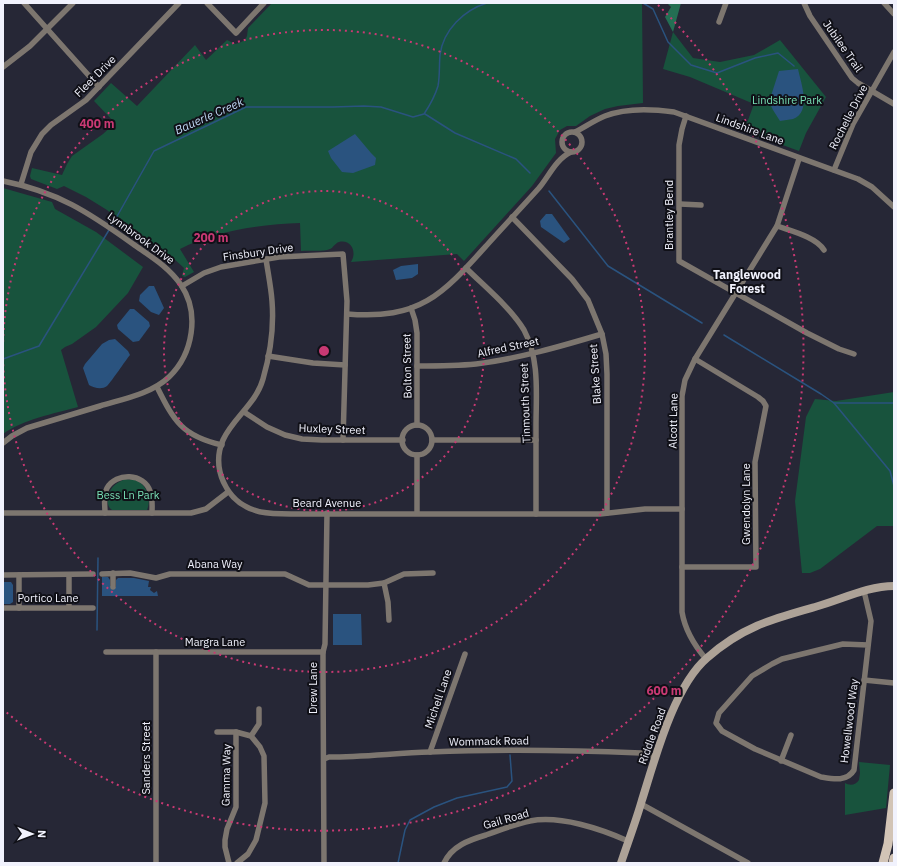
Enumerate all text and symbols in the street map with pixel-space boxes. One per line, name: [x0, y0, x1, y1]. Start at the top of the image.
street label: Jubilee Trail: [820, 17, 866, 75]
street label: Fleet Drive: [71, 52, 119, 100]
street label: Rochelle Drive: [826, 82, 870, 152]
water label: Bauerle Creek: [172, 93, 246, 137]
park label: Lindshire Park: [752, 93, 822, 107]
street label: Lindshire Lane: [714, 110, 786, 148]
text: 400 m: [79, 116, 115, 131]
street label: Brantley Bend: [662, 180, 676, 250]
street label: Lynnbrook Drive: [105, 209, 177, 267]
text: 200 m: [193, 230, 229, 245]
street label: Finsbury Drive: [222, 240, 294, 264]
district label: Tanglewood Forest: [713, 267, 781, 296]
street label: Bolton Street: [399, 333, 415, 399]
street label: Alfred Street: [476, 334, 540, 360]
street label: Blake Street: [586, 343, 604, 405]
centre of rings: [317, 344, 331, 358]
street label: Tinmouth Street: [517, 363, 533, 443]
street label: Alcott Lane: [666, 393, 680, 449]
street label: Huxley Street: [298, 421, 366, 437]
street label: Gwendolyn Lane: [739, 463, 753, 545]
park label: Bess Ln Park: [96, 488, 160, 502]
street label: Beard Avenue: [293, 496, 361, 510]
street label: Abana Way: [187, 557, 243, 571]
street label: Portico Lane: [17, 591, 79, 605]
street label: Margra Lane: [185, 635, 245, 649]
street label: Drew Lane: [306, 662, 320, 714]
street label: Michell Lane: [421, 668, 455, 730]
street label: Howellwood Way: [837, 678, 861, 764]
text: 600 m: [646, 683, 682, 698]
street label: Riddle Road: [635, 706, 669, 766]
street label: Sanders Street: [139, 721, 153, 795]
street label: Wommack Road: [449, 733, 529, 749]
street label: Gamma Way: [218, 743, 234, 806]
street label: Gail Road: [481, 806, 531, 832]
north arrow: [12, 814, 52, 854]
text: N: [35, 830, 49, 838]

